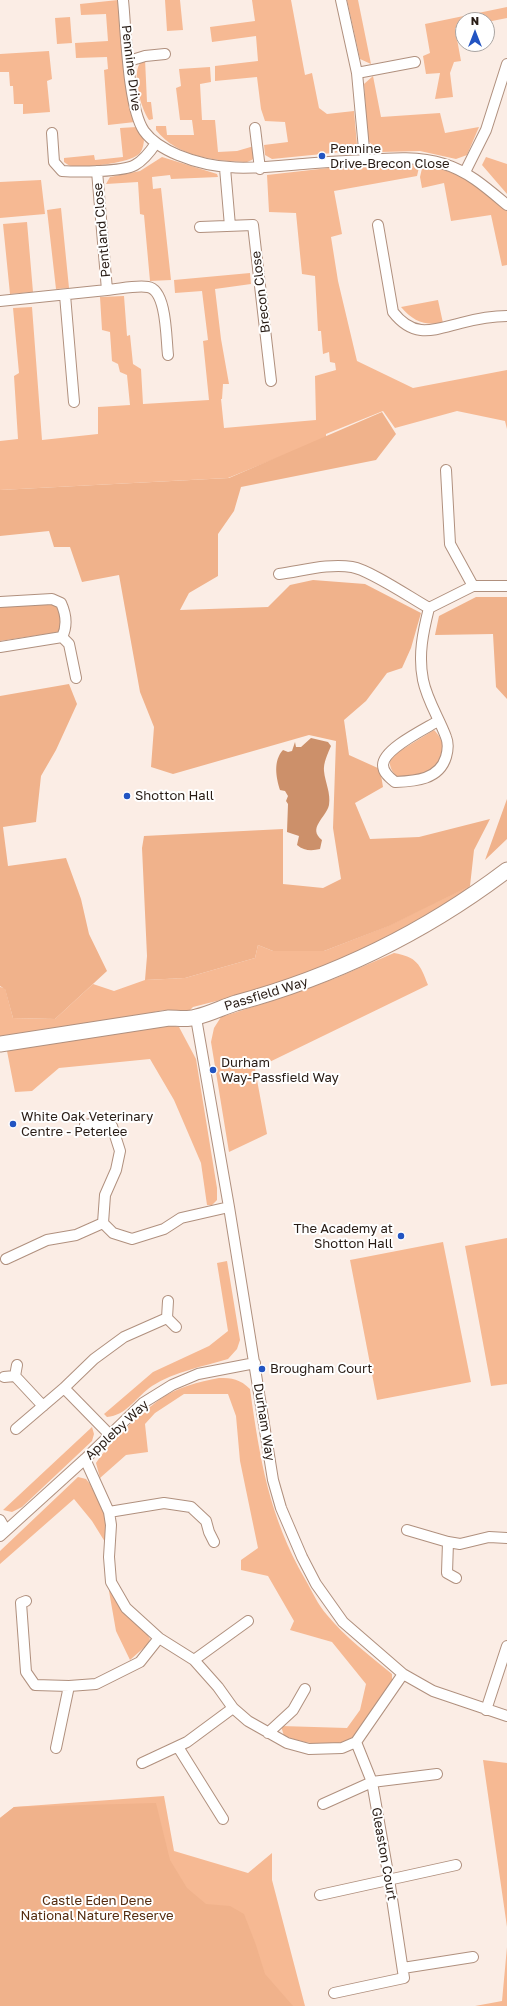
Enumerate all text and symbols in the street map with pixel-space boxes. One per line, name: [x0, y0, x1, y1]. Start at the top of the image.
north arrow: [455, 12, 495, 52]
text: N: [471, 14, 479, 27]
street label: Pennine Drive: [118, 24, 144, 112]
place label: Pennine Drive-Brecon Close: [330, 141, 450, 172]
marker: Pennine Drive-Brecon Close: [317, 151, 327, 161]
street label: Pentland Close: [90, 182, 114, 278]
street label: Brecon Close: [248, 250, 274, 334]
place label: Shotton Hall: [135, 788, 214, 804]
marker: Shotton Hall: [122, 791, 132, 801]
street label: Passfield Way: [222, 974, 310, 1014]
place label: Durham Way-Passfield Way: [221, 1055, 339, 1086]
marker: Durham Way-Passfield Way: [208, 1065, 218, 1075]
place label: White Oak Veterinary Centre - Peterlee: [21, 1109, 153, 1140]
marker: White Oak Veterinary Centre - Peterlee: [8, 1119, 18, 1129]
place label: The Academy at Shotton Hall: [293, 1221, 393, 1252]
marker: The Academy at Shotton Hall: [396, 1231, 406, 1241]
place label: Brougham Court: [270, 1361, 372, 1377]
marker: Brougham Court: [257, 1364, 267, 1374]
street label: Durham Way: [250, 1382, 278, 1462]
street label: Appleby Way: [82, 1397, 152, 1463]
street label: Gleaston Court: [368, 1806, 400, 1902]
park label: Castle Eden Dene National Nature Reserve: [21, 1893, 173, 1924]

